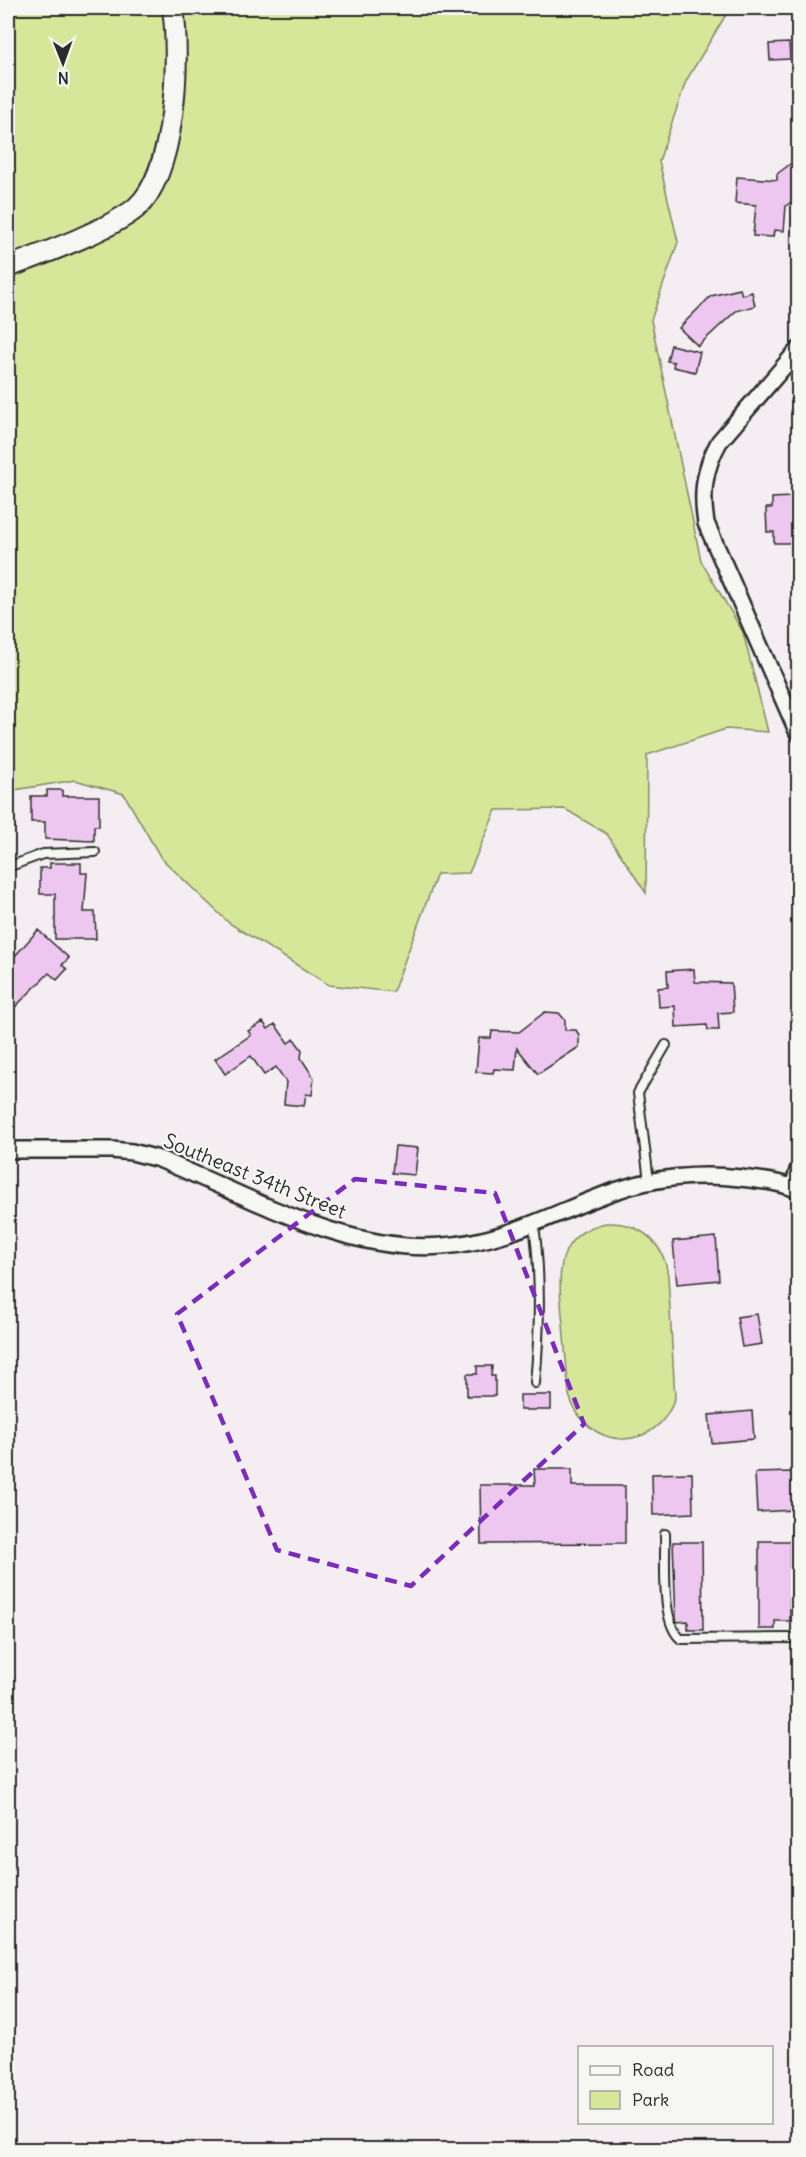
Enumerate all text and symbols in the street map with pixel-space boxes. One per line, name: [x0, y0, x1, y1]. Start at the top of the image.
north arrow: [33, 33, 93, 93]
text: N: [58, 68, 69, 88]
street label: Southeast 34th Street: [160, 1128, 350, 1224]
legend: [578, 2046, 773, 2124]
text: Road: [632, 2058, 675, 2081]
text: Park: [632, 2088, 669, 2111]

